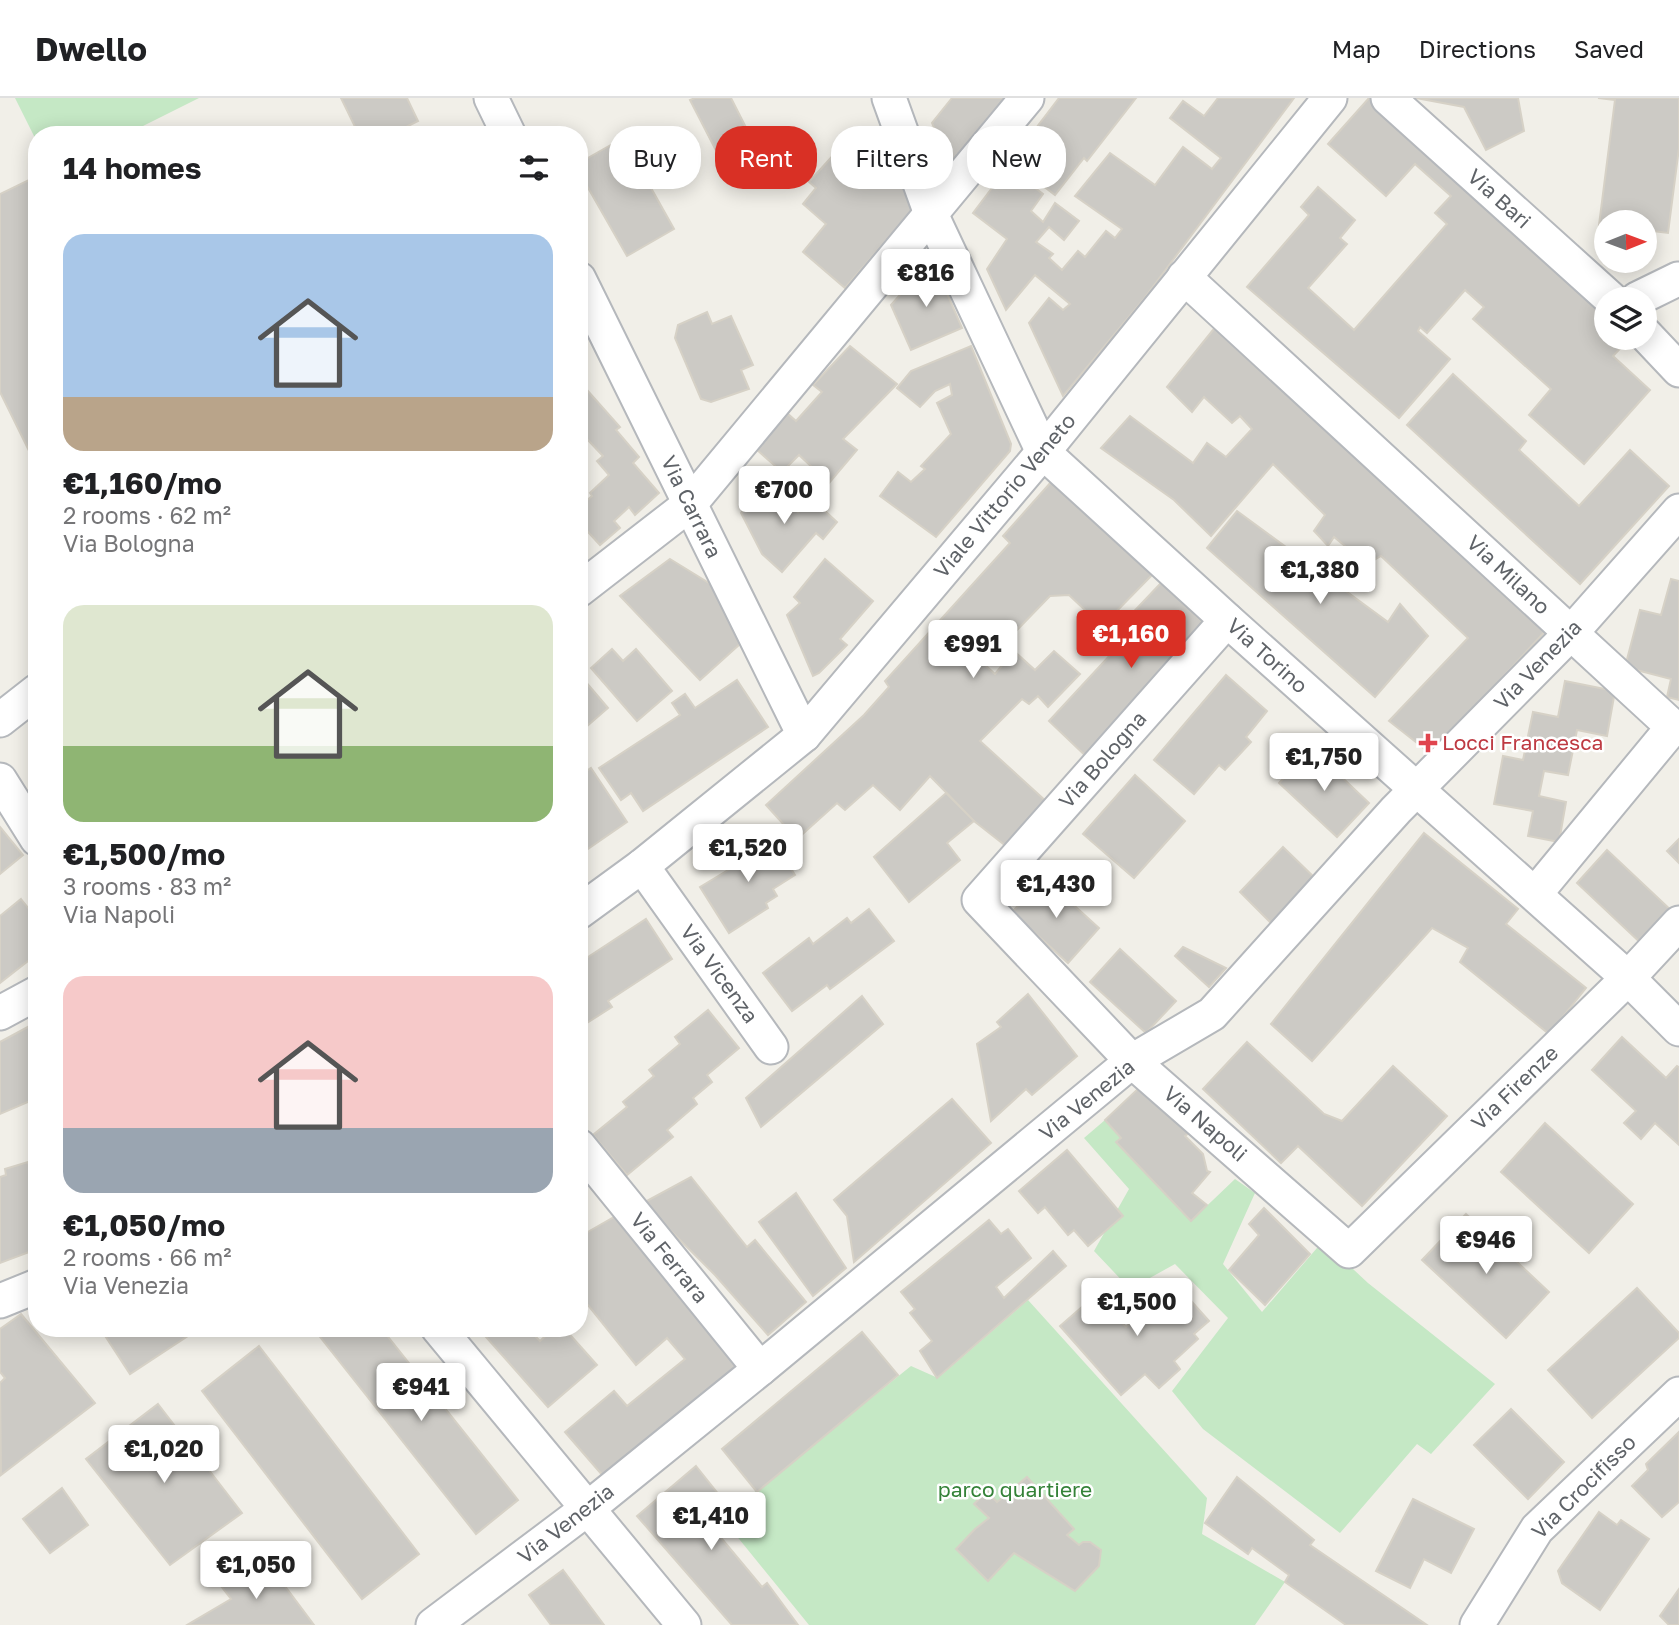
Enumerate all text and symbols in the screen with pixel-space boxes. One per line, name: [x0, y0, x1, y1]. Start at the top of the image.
text: Dwello: [35, 29, 147, 68]
text: Map: [1332, 34, 1381, 63]
text: Directions: [1419, 34, 1536, 63]
text: Saved: [1574, 34, 1644, 63]
chip: Buy: [609, 126, 701, 189]
chip: Rent: [715, 126, 817, 189]
chip: Filters: [831, 126, 953, 189]
chip: New: [967, 126, 1066, 189]
icon: filters: [515, 149, 553, 187]
text: 14 homes: [63, 150, 202, 186]
street label: Via Bari: [1463, 163, 1537, 234]
north arrow: [1594, 210, 1657, 273]
map controls: [1594, 210, 1657, 350]
pin: €816: [885, 250, 967, 309]
text: €816: [897, 258, 955, 286]
icon: home: [245, 280, 371, 406]
button: layers: [1594, 287, 1657, 350]
street label: Viale Vittorio Veneto: [928, 408, 1081, 583]
street label: Via Carrara: [656, 451, 728, 562]
text: €1,160/mo: [63, 465, 222, 501]
pin: €700: [743, 466, 825, 526]
text: €700: [755, 475, 813, 503]
text: 2 rooms · 62 m²: [63, 501, 231, 529]
text: Via Bologna: [63, 529, 195, 557]
street label: Via Milano: [1462, 529, 1556, 619]
pin: €1,380: [1263, 546, 1377, 606]
text: €1,380: [1280, 555, 1360, 583]
pin: €1,160: [1074, 610, 1188, 670]
street label: Via Torino: [1222, 612, 1313, 698]
street label: Via Venezia: [1488, 614, 1587, 715]
text: €1,160: [1093, 619, 1169, 647]
pin: €991: [932, 620, 1014, 680]
text: €991: [944, 629, 1002, 657]
icon: home: [245, 651, 371, 777]
street label: Via Bologna: [1053, 705, 1152, 813]
place label: Locci Francesca: [1442, 729, 1603, 755]
pin: €1,750: [1267, 734, 1381, 793]
marker: Locci Francesca: [1420, 735, 1436, 751]
text: €1,750: [1286, 742, 1362, 770]
pin: €1,520: [691, 824, 805, 884]
text: €1,520: [709, 833, 787, 861]
text: €1,500/mo: [63, 836, 225, 872]
pin: €1,430: [999, 860, 1113, 920]
text: €1,430: [1017, 869, 1095, 897]
text: 3 rooms · 83 m²: [63, 872, 231, 900]
text: Via Napoli: [63, 900, 175, 928]
street label: Via Vicenza: [675, 919, 764, 1028]
icon: home: [245, 1022, 371, 1148]
street label: Via Firenze: [1465, 1039, 1563, 1135]
street label: Via Venezia: [1033, 1053, 1139, 1146]
street label: Via Napoli: [1158, 1080, 1253, 1167]
text: €1,050/mo: [63, 1207, 225, 1243]
street label: Via Ferrara: [625, 1207, 714, 1308]
pin: €946: [1445, 1216, 1527, 1276]
text: €946: [1456, 1225, 1516, 1253]
text: 2 rooms · 66 m²: [63, 1243, 232, 1271]
text: Via Venezia: [63, 1271, 189, 1299]
pin: €1,500: [1080, 1278, 1194, 1338]
text: €1,500: [1097, 1287, 1177, 1315]
pin: €941: [380, 1364, 462, 1423]
text: €941: [392, 1372, 450, 1400]
pin: €1,020: [107, 1426, 221, 1485]
street label: Via Crocifisso: [1526, 1429, 1641, 1544]
text: €1,020: [124, 1434, 204, 1462]
park label: parco quartiere: [938, 1476, 1092, 1502]
street label: Via Venezia: [512, 1478, 619, 1569]
pin: €1,410: [654, 1492, 768, 1552]
text: €1,410: [673, 1501, 749, 1529]
pin: €1,050: [199, 1542, 313, 1601]
text: €1,050: [216, 1550, 296, 1578]

